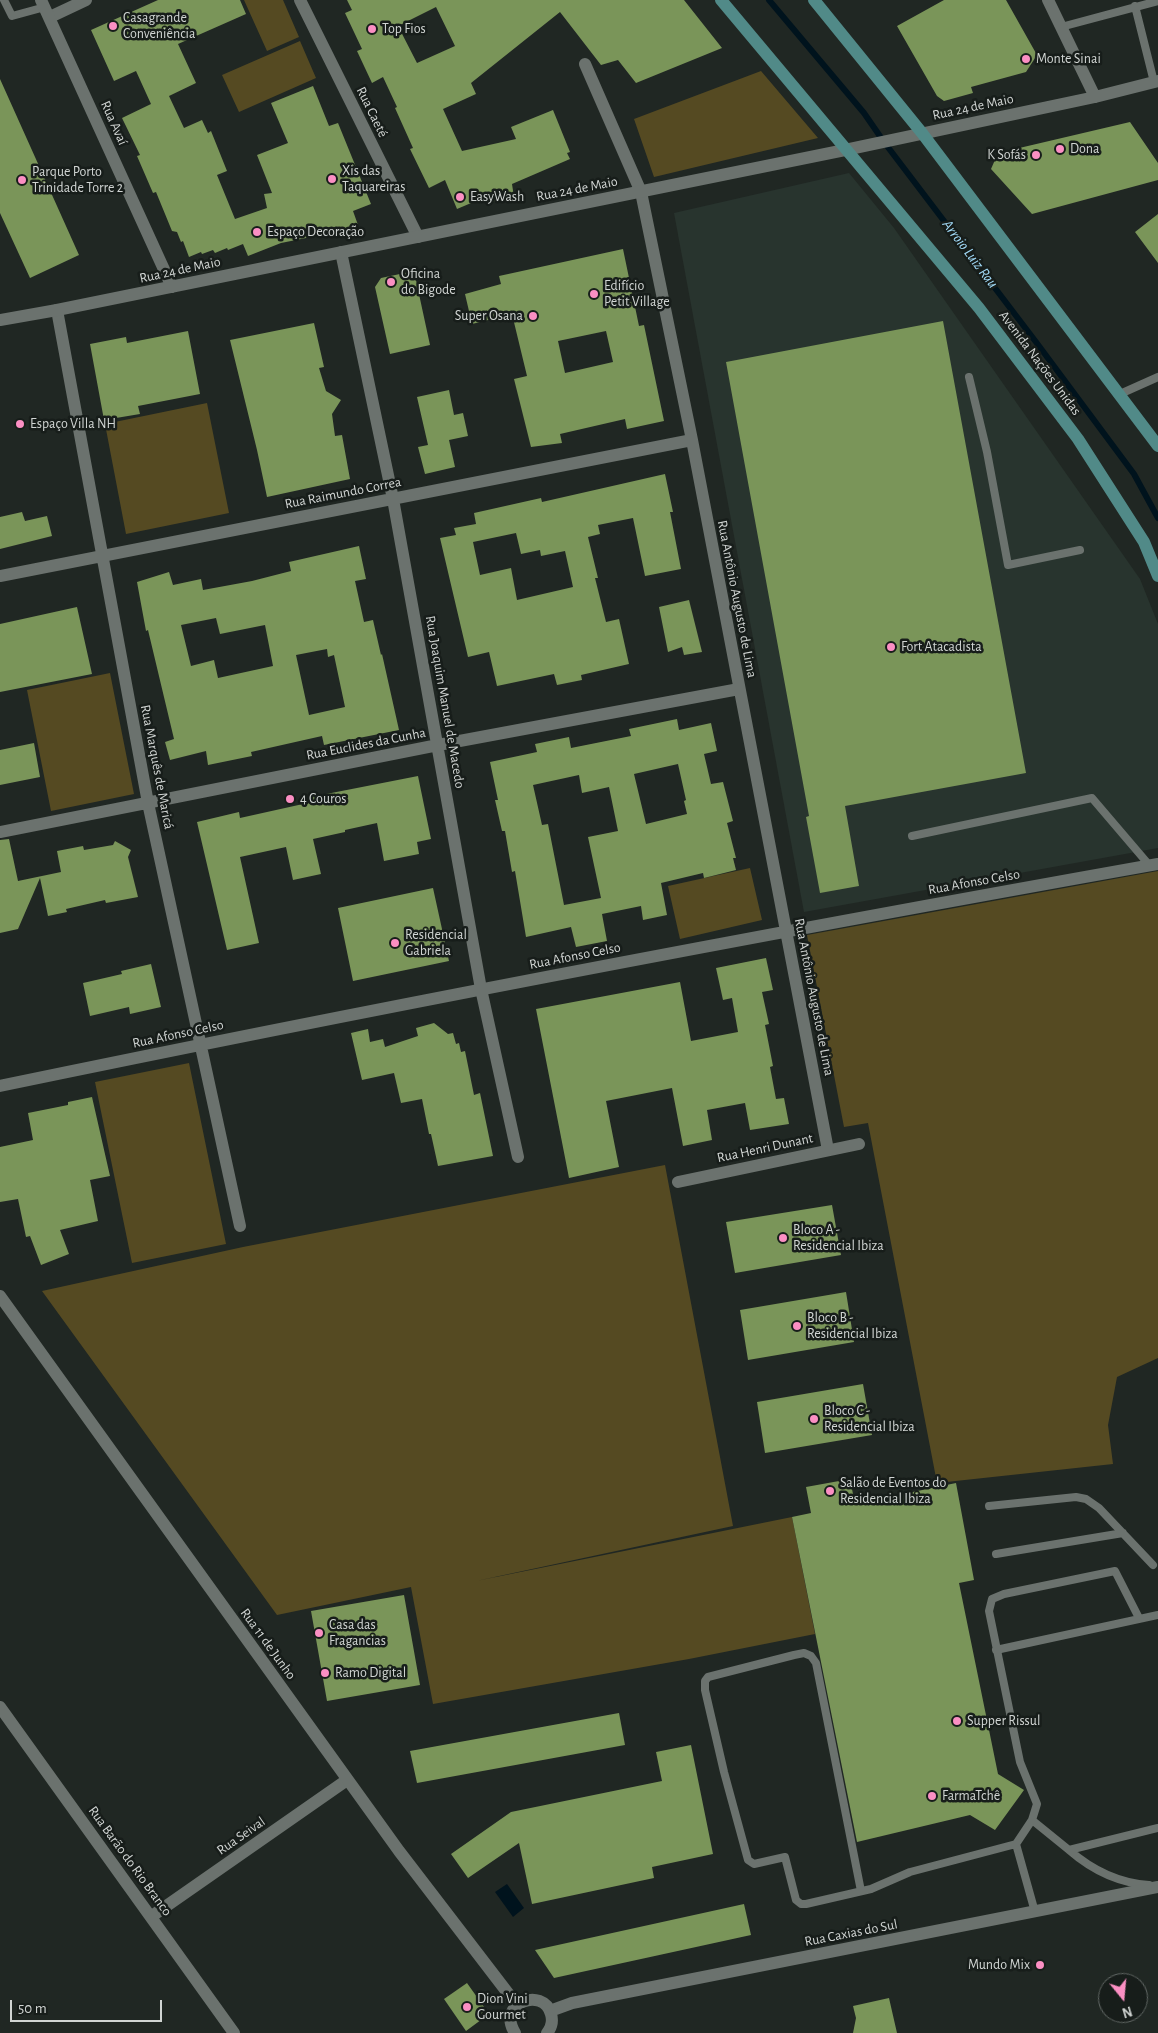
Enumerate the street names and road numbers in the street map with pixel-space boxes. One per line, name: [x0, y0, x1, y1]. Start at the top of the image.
street label: Rua Caeté: [353, 84, 391, 140]
street label: Rua 24 de Maio: [931, 90, 1015, 124]
street label: Rua Avaí: [97, 98, 131, 148]
street label: Rua 24 de Maio: [535, 173, 619, 205]
street label: Rua 24 de Maio: [138, 253, 222, 287]
street label: Avenida Nações Unidas: [995, 307, 1085, 419]
street label: Rua Raimundo Correa: [283, 473, 403, 513]
street label: Rua Antônio Augusto de Lima: [714, 519, 760, 679]
street label: Rua Joaquim Manuel de Macedo: [422, 614, 468, 790]
street label: Rua Marquês de Maricá: [137, 703, 177, 831]
street label: Rua Euclides da Cunha: [305, 724, 427, 764]
street label: Rua Afonso Celso: [927, 866, 1021, 898]
street label: Rua Antônio Augusto de Lima: [791, 917, 837, 1077]
street label: Rua Afonso Celso: [528, 939, 622, 973]
street label: Rua Afonso Celso: [131, 1016, 225, 1052]
street label: Rua Henri Dunant: [715, 1130, 815, 1166]
street label: Rua 11 de Junho: [237, 1605, 299, 1683]
street label: Rua Barão do Rio Branco: [85, 1803, 175, 1919]
street label: Rua Seival: [214, 1813, 268, 1859]
street label: Rua Caxias do Sul: [803, 1916, 899, 1950]

